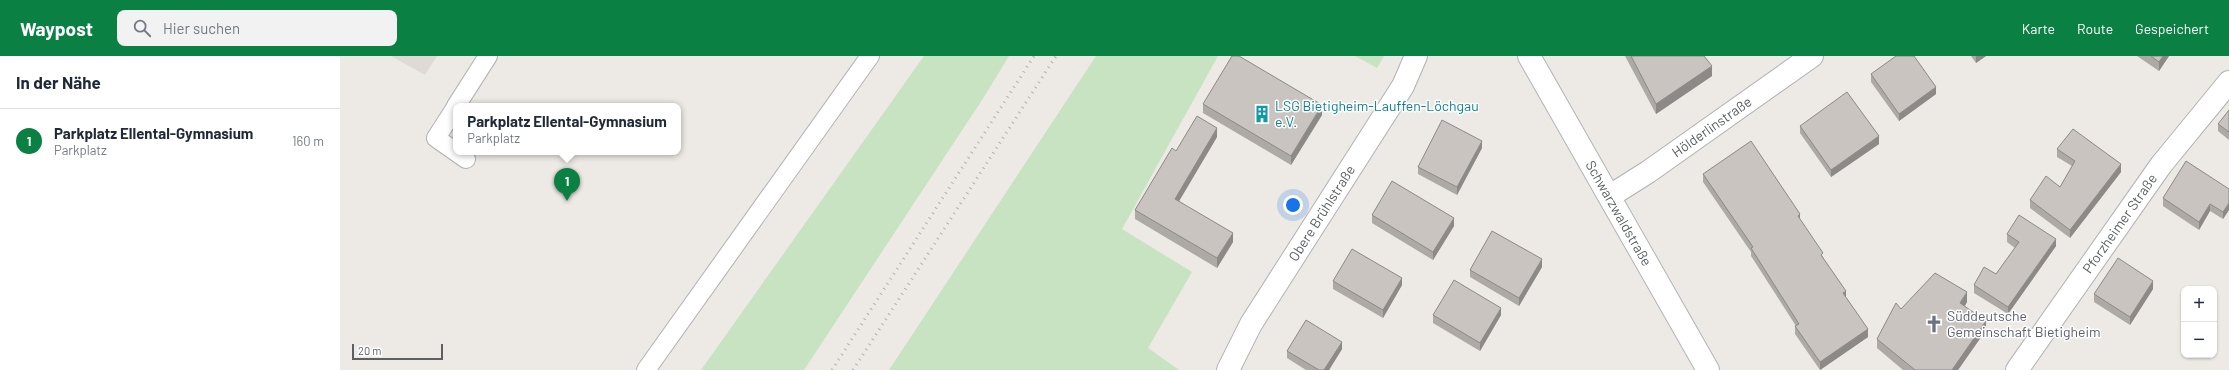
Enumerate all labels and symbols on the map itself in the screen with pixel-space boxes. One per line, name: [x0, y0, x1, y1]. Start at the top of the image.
street label: Hölderlinstraße: [1668, 92, 1755, 161]
place label: LSG Bietigheim-Lauffen-Löchgau e.V.: [1275, 97, 1479, 130]
building icon: LSG Bietigheim-Lauffen-Löchgau e.V.: [1252, 104, 1272, 124]
street label: Schwarzwaldstraße: [1582, 157, 1656, 269]
street label: Obere Brühlstraße: [1284, 162, 1358, 264]
pin: 1: [554, 168, 580, 201]
street label: Pforzheimer Straße: [2079, 170, 2160, 276]
your location: [1283, 195, 1303, 215]
place label: Süddeutsche Gemeinschaft Bietigheim: [1947, 307, 2101, 340]
church icon: Süddeutsche Gemeinschaft Bietigheim: [1924, 314, 1944, 334]
scale bar: [352, 342, 443, 361]

